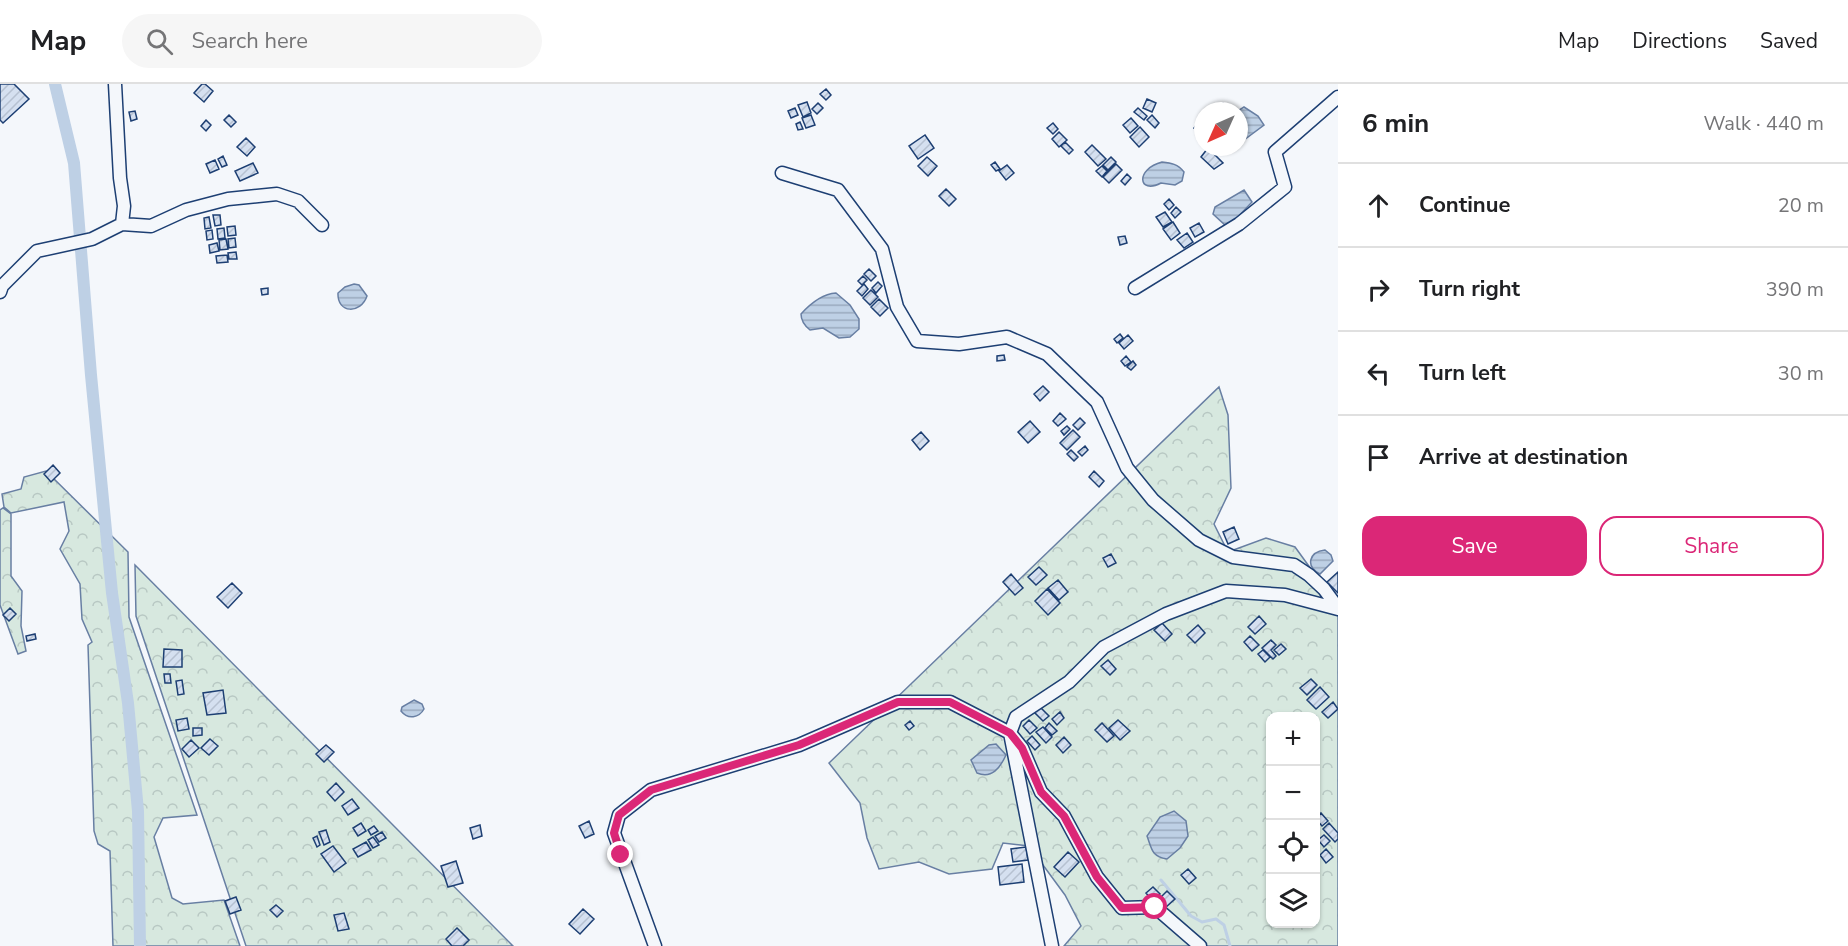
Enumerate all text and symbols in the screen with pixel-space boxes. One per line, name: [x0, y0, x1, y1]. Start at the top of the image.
search box: [122, 14, 542, 68]
text: Map: [30, 22, 86, 60]
icon: search: [143, 25, 176, 58]
text: Search here: [191, 26, 308, 56]
text: Map: [1558, 27, 1599, 55]
text: Directions: [1632, 27, 1727, 55]
text: Saved: [1760, 27, 1818, 55]
north arrow: [1194, 102, 1248, 156]
text: 6 min: [1362, 106, 1429, 141]
text: Walk · 440 m: [1704, 110, 1824, 137]
icon: ahead: [1362, 189, 1395, 222]
text: Continue: [1419, 190, 1510, 220]
text: 20 m: [1778, 192, 1824, 219]
icon: right: [1362, 273, 1395, 306]
text: Turn right: [1419, 274, 1520, 304]
text: 390 m: [1766, 276, 1824, 303]
icon: left: [1362, 357, 1395, 390]
text: Turn left: [1419, 358, 1506, 388]
text: 30 m: [1778, 360, 1824, 387]
icon: arrive: [1362, 441, 1395, 474]
text: Arrive at destination: [1419, 442, 1628, 472]
button: Save: [1362, 516, 1587, 576]
button: Share: [1599, 516, 1824, 576]
map controls: [1266, 712, 1320, 928]
button: +: [1266, 712, 1320, 766]
button: −: [1266, 766, 1320, 820]
button: locate: [1266, 820, 1320, 874]
route end: [607, 841, 633, 867]
button: layers: [1266, 874, 1320, 928]
route start: [1141, 893, 1167, 919]

